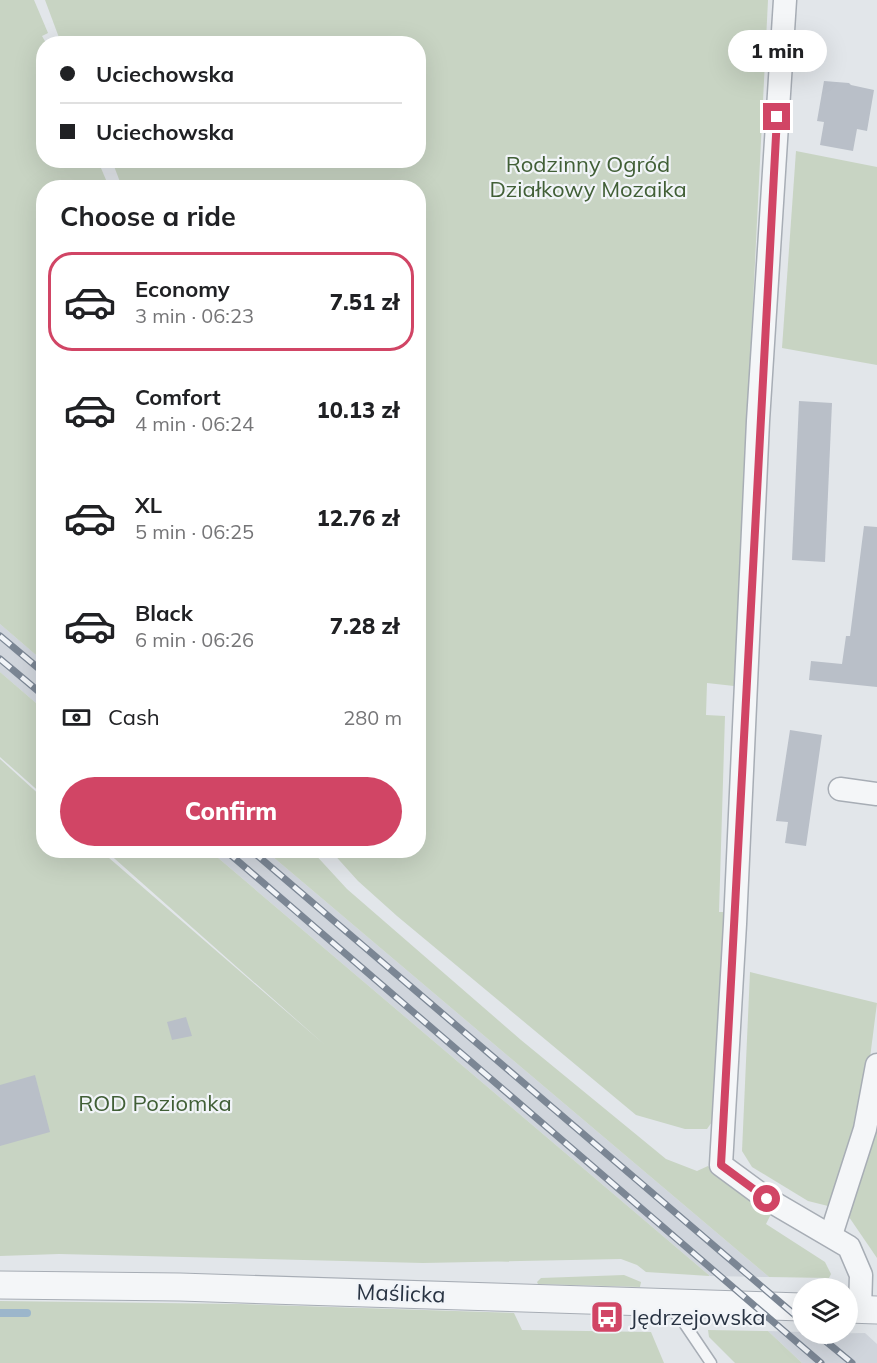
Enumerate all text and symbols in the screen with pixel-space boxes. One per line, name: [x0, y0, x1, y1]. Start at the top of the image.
callout: 1 min: [728, 30, 826, 72]
text: 1 min: [751, 38, 804, 63]
text: Uciechowska: [96, 60, 234, 88]
route end: [763, 103, 790, 130]
text: Uciechowska: [96, 118, 234, 146]
park label: Rodzinny Ogród Działkowy Mozaika: [489, 150, 687, 203]
text: Choose a ride: [60, 199, 236, 233]
icon: car: [63, 275, 117, 329]
text: Economy: [135, 275, 230, 303]
text: 7.51 zł: [330, 288, 399, 316]
text: 3 min · 06:23: [135, 303, 254, 328]
icon: car: [63, 383, 117, 437]
text: Comfort: [135, 383, 221, 411]
text: 10.13 zł: [317, 396, 399, 424]
text: 4 min · 06:24: [135, 411, 254, 436]
icon: car: [63, 491, 117, 545]
text: XL: [135, 491, 162, 519]
text: 12.76 zł: [317, 504, 399, 532]
text: 5 min · 06:25: [135, 519, 254, 544]
icon: car: [63, 599, 117, 653]
text: Black: [135, 599, 193, 627]
text: 7.28 zł: [330, 612, 399, 640]
text: 6 min · 06:26: [135, 627, 254, 652]
icon: cash: [60, 701, 93, 734]
text: Cash: [108, 703, 160, 731]
text: 280 m: [343, 705, 402, 730]
button: Confirm: [60, 777, 402, 846]
park label: ROD Poziomka: [78, 1089, 232, 1117]
route start: [753, 1185, 780, 1212]
street label: Maślicka: [356, 1277, 446, 1309]
map controls: [792, 1278, 858, 1344]
button: layers: [792, 1278, 858, 1344]
bus stop icon: Jędrzejowska: [589, 1299, 625, 1335]
place label: Jędrzejowska: [630, 1303, 765, 1331]

